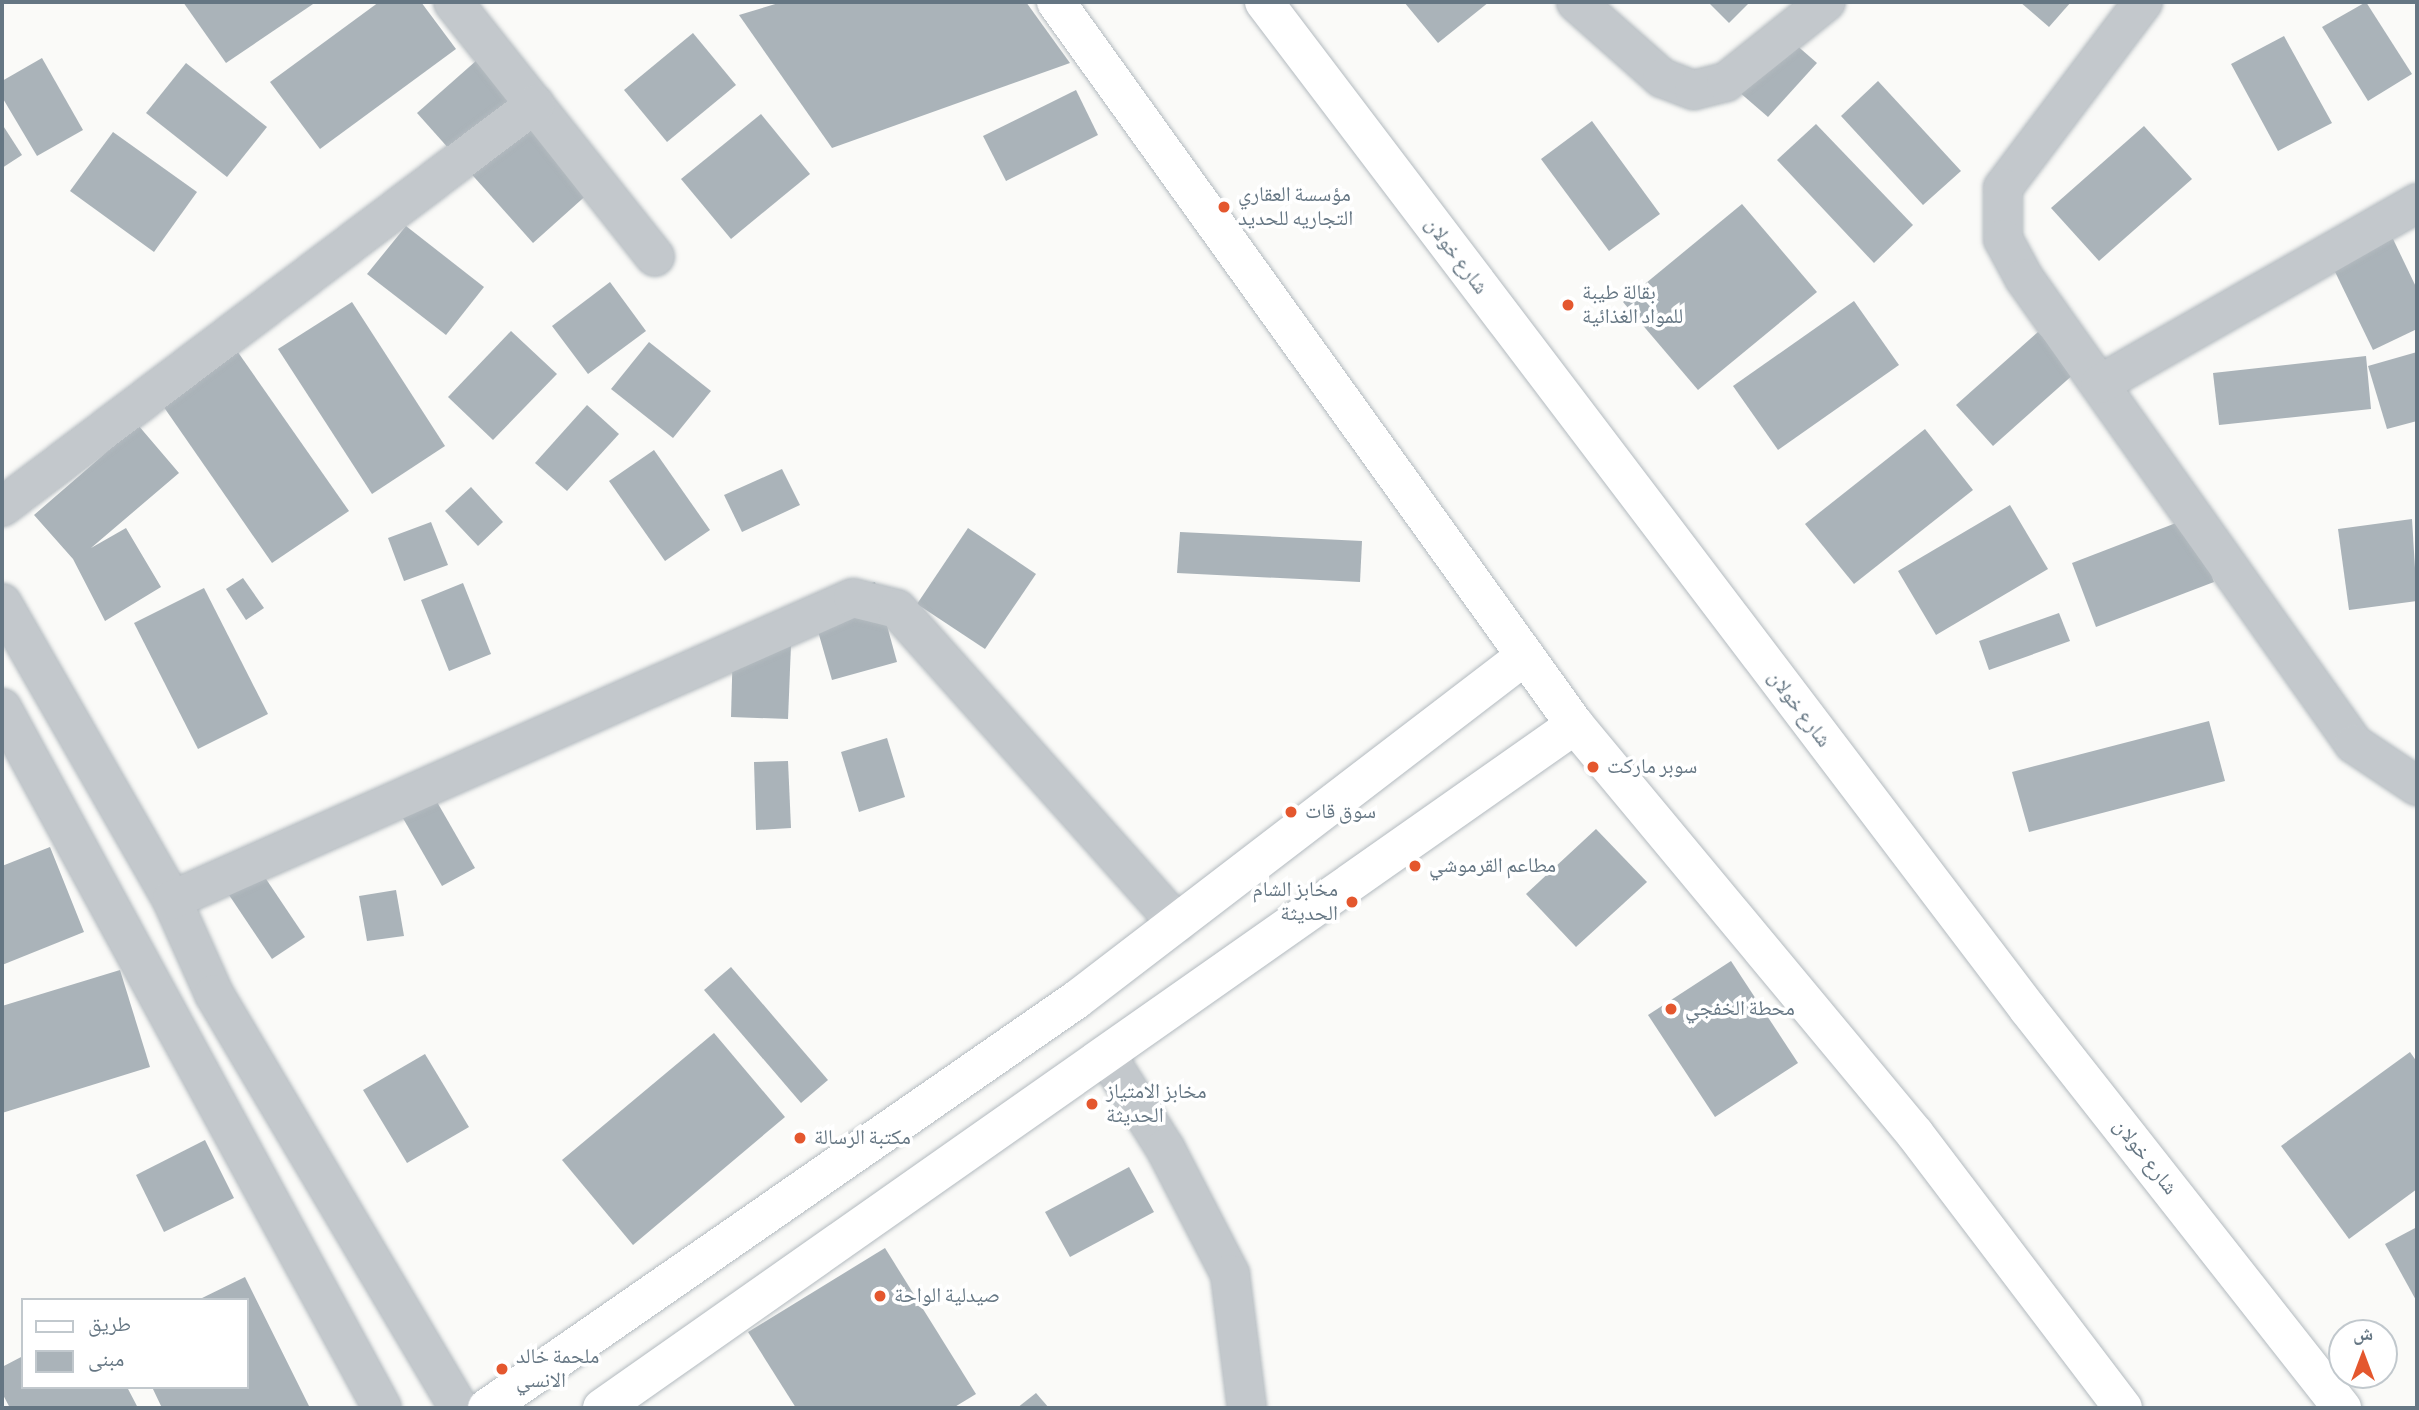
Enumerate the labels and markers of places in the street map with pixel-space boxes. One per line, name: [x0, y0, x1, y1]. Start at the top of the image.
place label: مؤسسة العقاري التجاريه للحديد: [1238, 182, 1353, 232]
marker: مؤسسة العقاري التجاريه للحديد: [1216, 199, 1232, 215]
place label: بقالة طيبة للمواد الغذائية: [1582, 280, 1683, 330]
marker: بقالة طيبة للمواد الغذائية: [1560, 297, 1576, 313]
place label: سوبر ماركت: [1607, 754, 1697, 780]
marker: سوبر ماركت: [1585, 759, 1601, 775]
place label: سوق قات: [1305, 799, 1376, 825]
marker: سوق قات: [1283, 804, 1299, 820]
place label: مطاعم القرموشي: [1429, 853, 1556, 879]
marker: مطاعم القرموشي: [1407, 858, 1423, 874]
place label: مخابز الشام الحديثة: [1252, 877, 1338, 927]
marker: مخابز الشام الحديثة: [1344, 894, 1360, 910]
place label: محطة الخفجي: [1685, 996, 1795, 1022]
marker: محطة الخفجي: [1663, 1001, 1679, 1017]
place label: مخابز الامتياز الحديثة: [1106, 1079, 1207, 1129]
marker: مخابز الامتياز الحديثة: [1084, 1096, 1100, 1112]
place label: مكتبة الرسالة: [814, 1125, 911, 1151]
marker: مكتبة الرسالة: [792, 1130, 808, 1146]
place label: صيدلية الواحة: [894, 1283, 1000, 1309]
marker: صيدلية الواحة: [872, 1288, 888, 1304]
place label: ملحمة خالد الانسي: [516, 1344, 599, 1394]
marker: ملحمة خالد الانسي: [494, 1361, 510, 1377]

